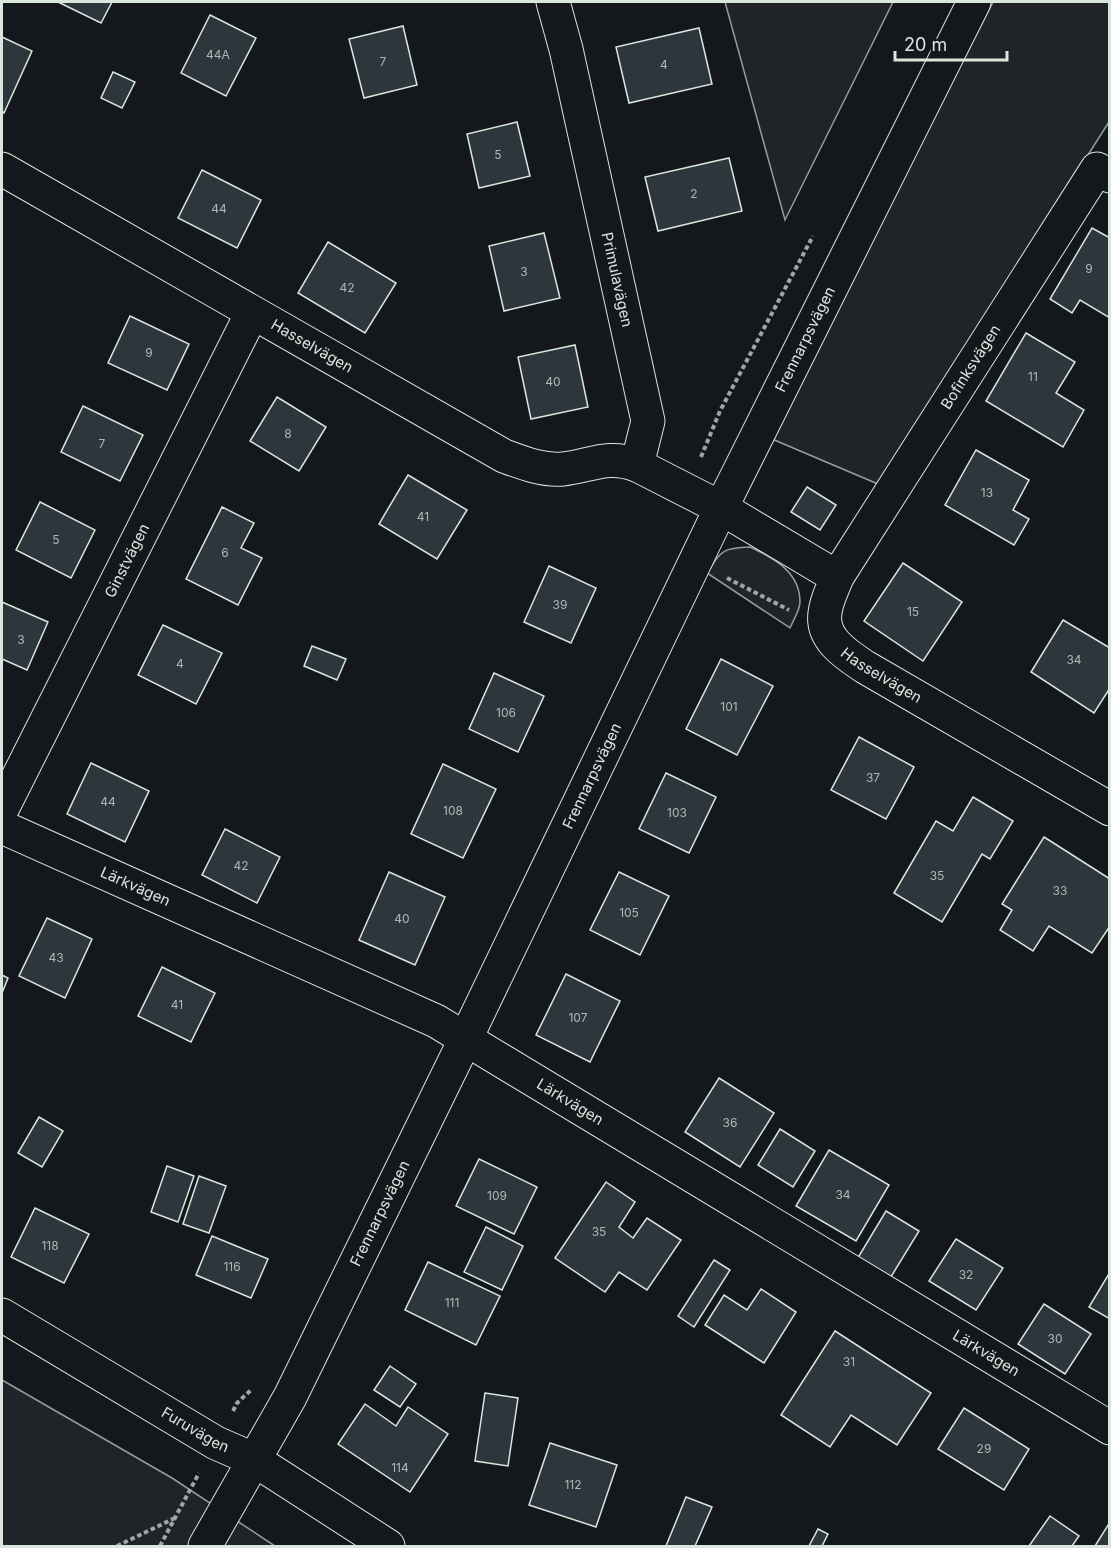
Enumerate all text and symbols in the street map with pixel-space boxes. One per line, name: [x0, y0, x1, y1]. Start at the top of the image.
scale bar: [895, 24, 1008, 62]
text: 20 m: [904, 34, 947, 55]
house number: 44A: [206, 47, 230, 62]
house number: 7: [380, 54, 387, 69]
house number: 4: [660, 57, 668, 72]
house number: 5: [494, 147, 502, 162]
house number: 2: [690, 186, 698, 201]
house number: 44: [211, 201, 227, 216]
street label: Primulavägen: [598, 230, 637, 329]
house number: 9: [1085, 261, 1093, 276]
house number: 3: [520, 264, 528, 279]
house number: 42: [339, 280, 355, 295]
street label: Frennarpsvägen: [771, 283, 839, 395]
street label: Hasselvägen: [268, 315, 357, 377]
street label: Bofinksvägen: [936, 321, 1004, 413]
house number: 9: [145, 345, 153, 360]
house number: 11: [1028, 369, 1038, 384]
house number: 40: [545, 374, 561, 389]
house number: 8: [284, 426, 292, 441]
house number: 7: [99, 436, 106, 451]
house number: 13: [981, 485, 993, 500]
house number: 41: [417, 509, 429, 524]
street label: Ginstvägen: [100, 520, 153, 601]
house number: 5: [52, 532, 60, 547]
house number: 6: [221, 545, 229, 560]
house number: 39: [553, 597, 567, 612]
house number: 15: [907, 604, 919, 619]
house number: 3: [17, 632, 25, 647]
street label: Hasselvägen: [837, 643, 925, 707]
house number: 34: [1066, 652, 1082, 667]
house number: 4: [176, 656, 184, 671]
house number: 101: [720, 699, 738, 714]
house number: 106: [496, 705, 516, 720]
street label: Frennarpsvägen: [558, 720, 625, 832]
house number: 37: [866, 770, 880, 785]
house number: 44: [100, 794, 116, 809]
house number: 108: [443, 803, 463, 818]
house number: 103: [667, 805, 687, 820]
house number: 42: [233, 858, 249, 873]
street label: Lärkvägen: [98, 862, 173, 910]
house number: 35: [930, 868, 944, 883]
house number: 33: [1053, 883, 1067, 898]
house number: 105: [619, 905, 639, 920]
house number: 40: [394, 911, 410, 926]
house number: 43: [48, 950, 64, 965]
house number: 41: [171, 997, 183, 1012]
house number: 107: [568, 1010, 588, 1025]
street label: Lärkvägen: [533, 1074, 607, 1129]
house number: 36: [723, 1115, 737, 1130]
street label: Frennarpsvägen: [346, 1157, 413, 1269]
house number: 34: [835, 1187, 851, 1202]
house number: 109: [487, 1188, 507, 1203]
house number: 35: [592, 1224, 606, 1239]
house number: 118: [41, 1238, 59, 1253]
house number: 116: [223, 1259, 241, 1274]
house number: 32: [959, 1267, 973, 1282]
house number: 111: [445, 1295, 459, 1310]
street label: Lärkvägen: [949, 1325, 1023, 1380]
house number: 30: [1048, 1331, 1062, 1346]
house number: 31: [843, 1354, 855, 1369]
street label: Furuvägen: [158, 1403, 232, 1457]
house number: 29: [977, 1441, 991, 1456]
house number: 114: [391, 1460, 409, 1475]
house number: 112: [564, 1477, 582, 1492]

